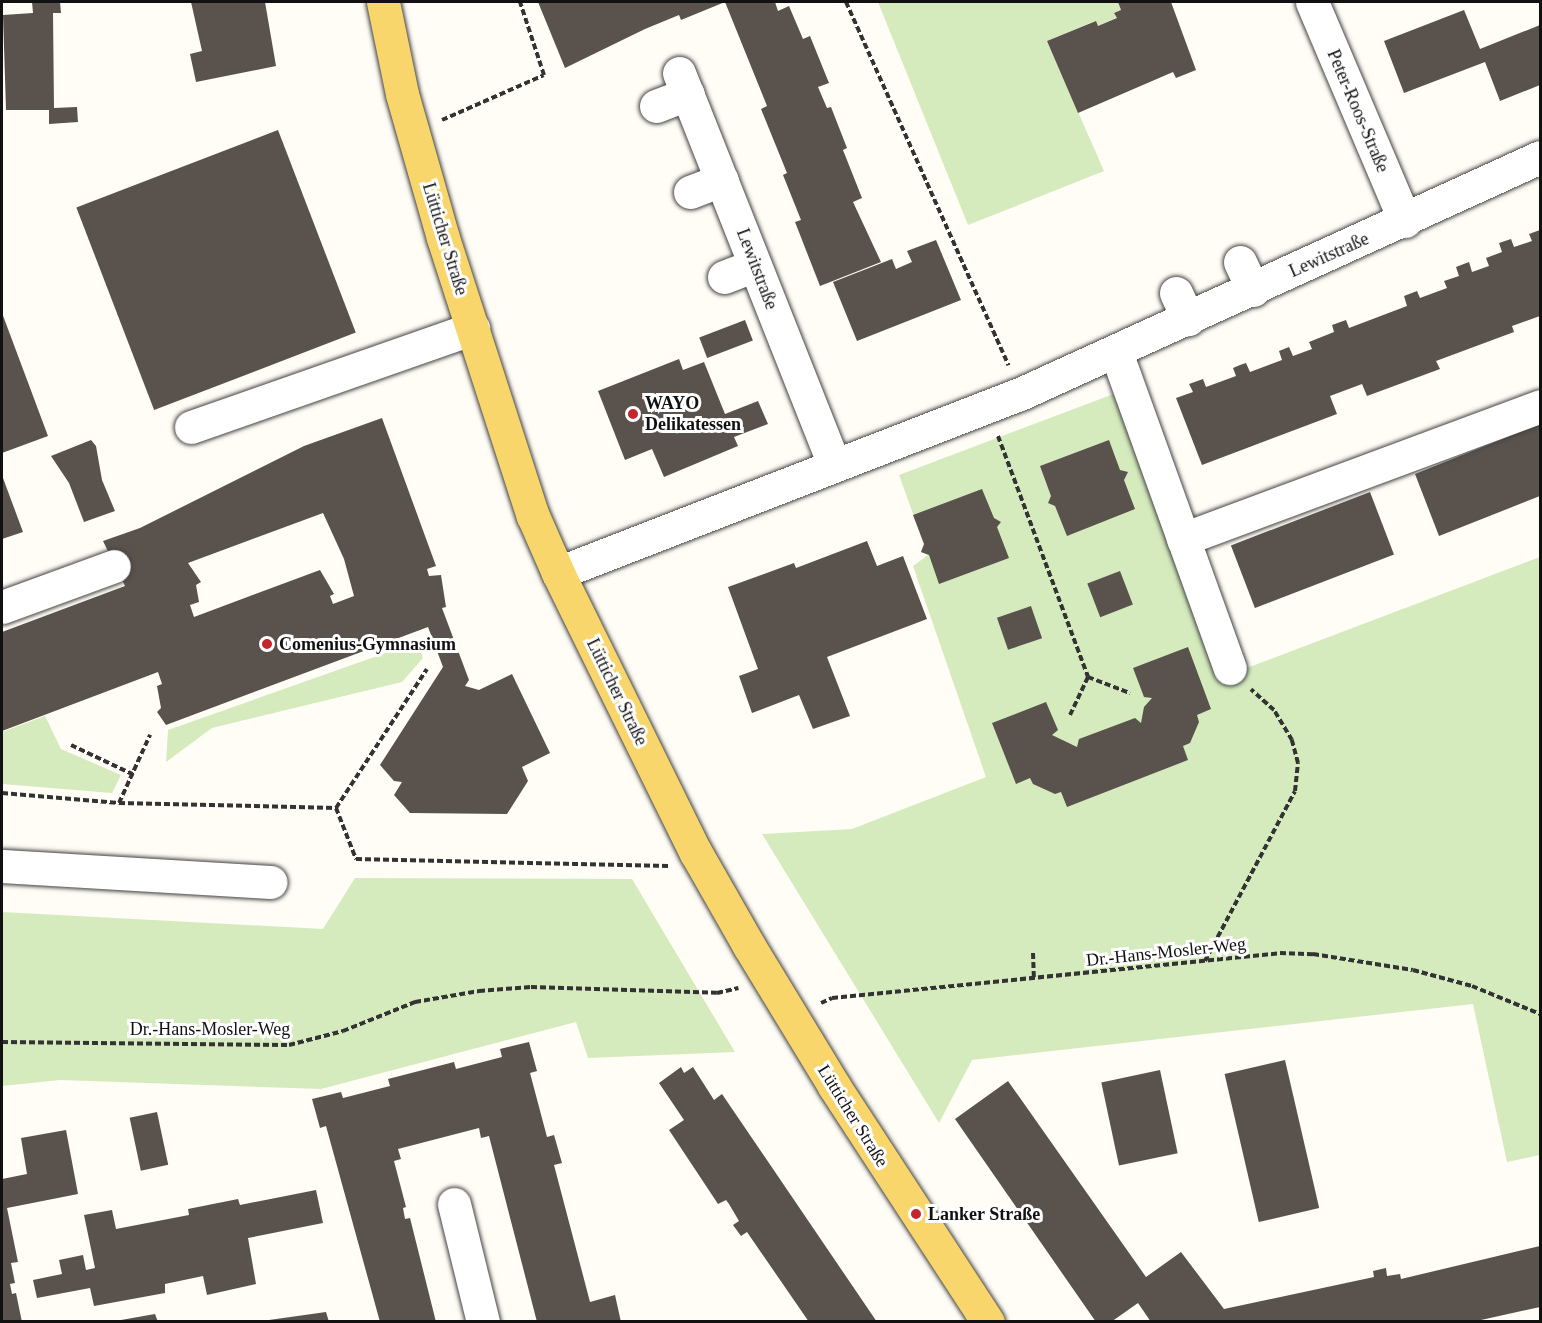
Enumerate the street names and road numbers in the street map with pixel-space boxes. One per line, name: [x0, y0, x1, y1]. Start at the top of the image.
street label: Peter-Roos-Straße: [1322, 46, 1394, 176]
street label: Lütticher Straße: [418, 180, 472, 298]
street label: Lewitstraße: [732, 225, 782, 313]
street label: Lewitstraße: [1286, 228, 1372, 282]
street label: Lütticher Straße: [582, 635, 652, 749]
street label: Dr.-Hans-Mosler-Weg: [1085, 933, 1247, 971]
street label: Dr.-Hans-Mosler-Weg: [130, 1018, 290, 1040]
street label: Lütticher Straße: [813, 1061, 893, 1171]

